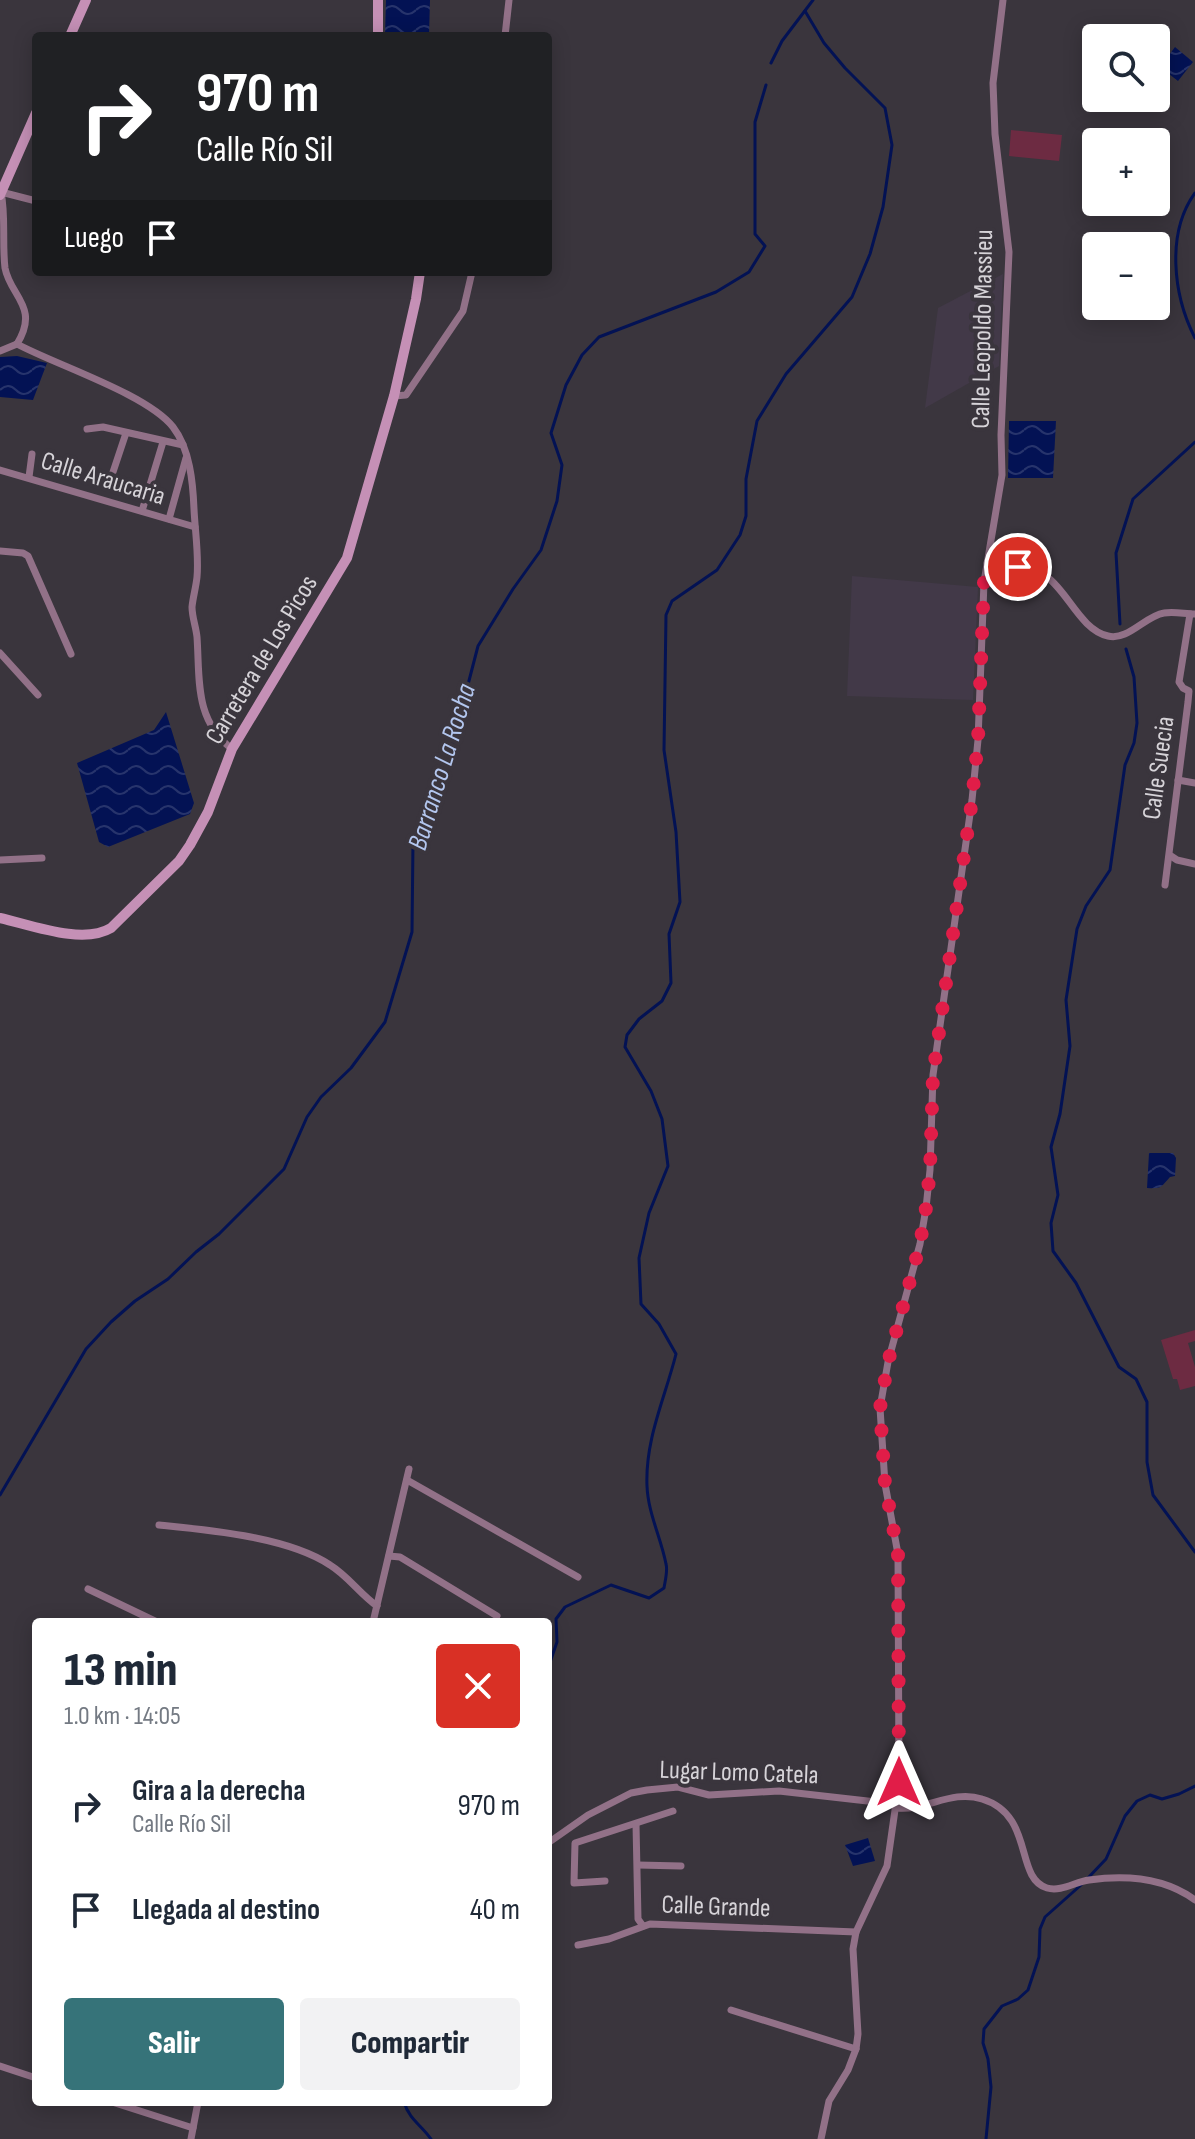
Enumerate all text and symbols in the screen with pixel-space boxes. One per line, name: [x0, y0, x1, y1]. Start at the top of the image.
map controls: [1082, 24, 1170, 320]
button: search: [1082, 24, 1170, 112]
text: 970 m: [196, 61, 319, 128]
icon: right: [64, 64, 168, 168]
button: +: [1082, 128, 1170, 216]
text: Calle Río Sil: [196, 129, 333, 172]
icon: arrive: [140, 216, 184, 260]
text: Luego: [64, 220, 124, 256]
street label: Calle Leopoldo Massieu: [966, 229, 1000, 429]
button: −: [1082, 232, 1170, 320]
street label: Calle Araucaria: [37, 445, 169, 513]
pin: [984, 533, 1052, 601]
icon: arrive: [996, 545, 1040, 589]
street label: Carretera de Los Picos: [199, 570, 325, 750]
water label: Barranco La Rocha: [401, 679, 483, 854]
street label: Calle Suecia: [1136, 714, 1182, 822]
text: 13 min: [64, 1642, 177, 1699]
button: close: [436, 1644, 520, 1728]
text: 1.0 km · 14:05: [64, 1701, 181, 1732]
position arrow: [857, 1740, 941, 1824]
street label: Lugar Lomo Catela: [659, 1755, 819, 1791]
text: Gira a la derecha: [132, 1773, 306, 1809]
icon: right: [64, 1784, 108, 1828]
text: 970 m: [457, 1788, 520, 1824]
text: Calle Río Sil: [132, 1809, 231, 1840]
icon: arrive: [64, 1888, 108, 1932]
street label: Calle Grande: [661, 1890, 771, 1924]
text: Llegada al destino: [132, 1892, 320, 1928]
text: 40 m: [470, 1892, 520, 1928]
button: Salir: [64, 1998, 284, 2090]
button: Compartir: [300, 1998, 520, 2090]

